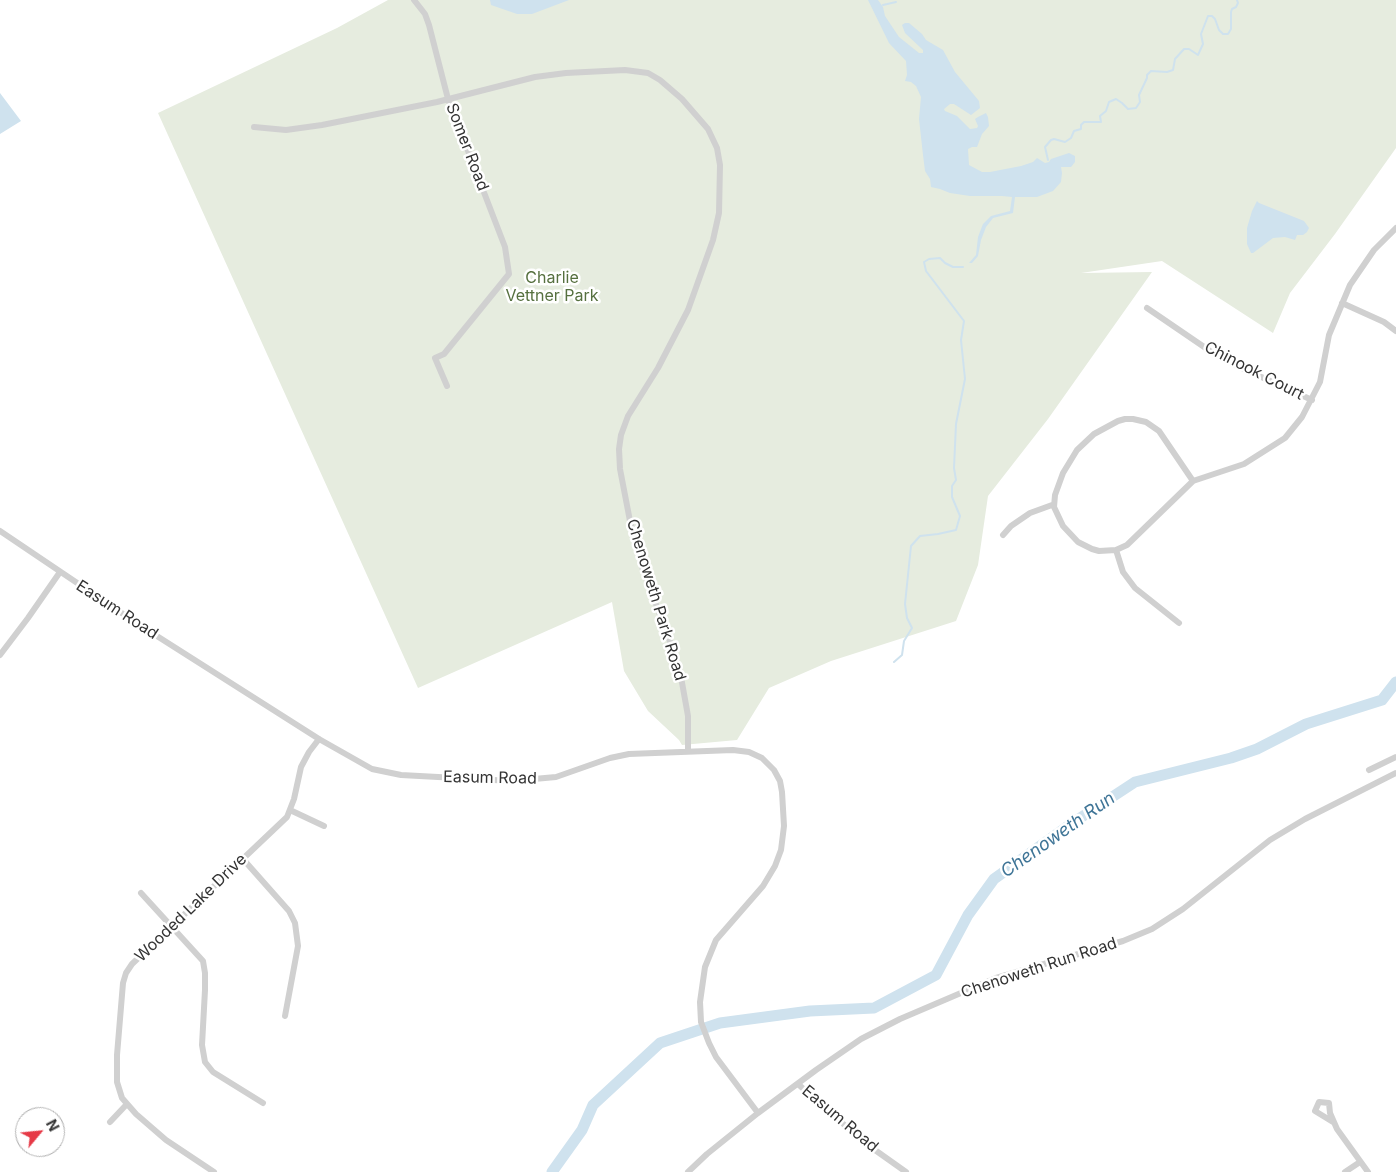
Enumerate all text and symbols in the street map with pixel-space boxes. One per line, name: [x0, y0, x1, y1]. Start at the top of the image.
street label: Somer Road: [441, 100, 493, 194]
park label: Charlie Vettner Park: [505, 268, 599, 306]
street label: Chinook Court: [1201, 338, 1307, 404]
street label: Chenoweth Park Road: [622, 517, 690, 683]
street label: Easum Road: [73, 576, 161, 644]
street label: Easum Road: [443, 768, 537, 788]
water label: Chenoweth Run: [997, 788, 1119, 882]
street label: Wooded Lake Drive: [131, 850, 251, 966]
street label: Chenoweth Run Road: [959, 934, 1119, 1002]
street label: Easum Road: [798, 1082, 882, 1156]
north arrow: [15, 1107, 65, 1157]
text: N: [43, 1116, 63, 1134]

